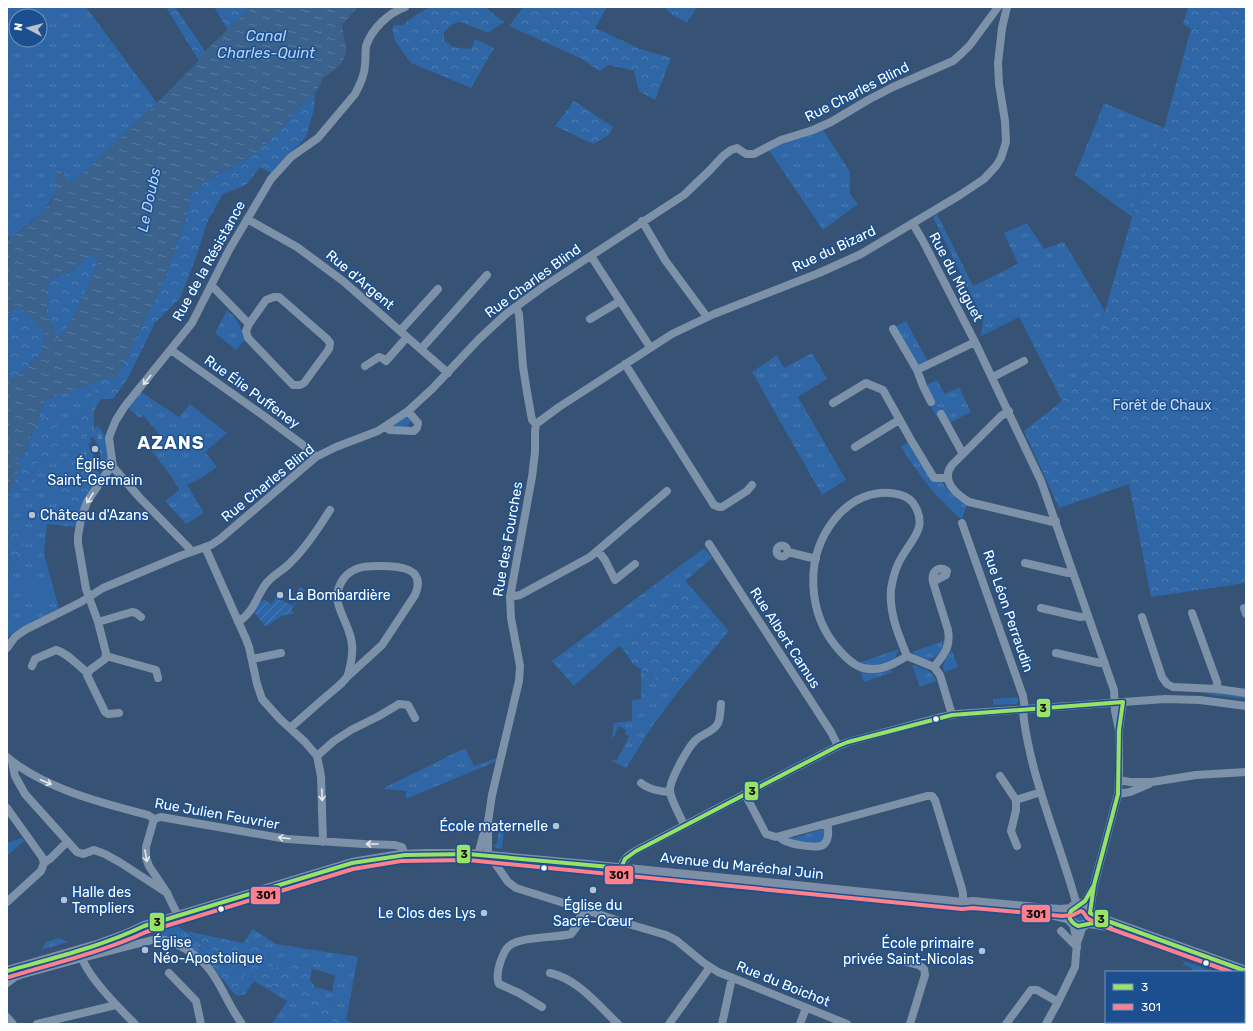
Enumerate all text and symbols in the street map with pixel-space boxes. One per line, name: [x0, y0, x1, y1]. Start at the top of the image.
north arrow: [8, 8, 48, 48]
text: N: [12, 22, 26, 32]
water label: Canal Charles-Quint: [217, 27, 315, 62]
street label: Rue Charles Blind: [802, 58, 912, 126]
water label: Le Doubs: [133, 166, 165, 234]
street label: Rue de la Résistance: [169, 198, 249, 324]
street label: Rue du Bizard: [790, 222, 878, 276]
street label: Rue du Muguet: [925, 229, 987, 325]
street label: Rue Charles Blind: [482, 240, 584, 322]
street label: Rue d'Argent: [322, 247, 398, 314]
street label: Rue Élie Puffeney: [201, 351, 304, 433]
one-way arrow: [142, 374, 151, 385]
park label: Forêt de Chaux: [1112, 397, 1212, 414]
district label: AZANS: [137, 432, 205, 454]
street label: Rue Charles Blind: [218, 440, 318, 526]
marker: Église Saint-Germain: [90, 444, 100, 454]
place label: Église Saint-Germain: [47, 455, 143, 489]
street label: Rue des Fourches: [490, 480, 526, 598]
one-way arrow: [86, 492, 94, 503]
place label: Château d'Azans: [40, 507, 149, 524]
marker: Château d'Azans: [27, 510, 37, 520]
street label: Rue Léon Perraudin: [979, 548, 1037, 674]
street label: Rue Albert Camus: [746, 584, 824, 692]
place label: La Bombardière: [288, 587, 391, 604]
marker: La Bombardière: [275, 590, 285, 600]
line badge: 3: [1036, 698, 1051, 718]
text: 3: [1039, 702, 1047, 715]
unlabelled marker: [931, 714, 941, 724]
one-way arrow: [39, 779, 51, 786]
line badge: 3: [744, 781, 759, 801]
text: 3: [748, 785, 756, 798]
one-way arrow: [318, 788, 325, 801]
street label: Rue Julien Feuvrier: [153, 795, 281, 833]
place label: École maternelle: [439, 817, 548, 835]
marker: École maternelle: [551, 821, 561, 831]
one-way arrow: [278, 835, 291, 842]
one-way arrow: [366, 840, 379, 848]
line badge: 3: [456, 844, 471, 864]
text: 3: [460, 848, 468, 861]
street label: Avenue du Maréchal Juin: [659, 849, 825, 883]
one-way arrow: [143, 850, 151, 863]
unlabelled marker: [539, 863, 549, 873]
line badge: 301: [604, 865, 634, 885]
text: 301: [609, 869, 629, 882]
place label: Halle des Templiers: [72, 884, 134, 917]
marker: Église du Sacré-Cœur: [588, 885, 598, 895]
line badge: 301: [250, 886, 281, 905]
text: 301: [256, 889, 276, 902]
marker: Halle des Templiers: [59, 895, 69, 905]
place label: Église du Sacré-Cœur: [553, 896, 634, 930]
unlabelled marker: [216, 904, 226, 914]
line badge: 301: [1021, 904, 1051, 923]
place label: Le Clos des Lys: [378, 905, 476, 922]
marker: Le Clos des Lys: [479, 908, 489, 918]
text: 301: [1026, 908, 1046, 921]
line badge: 3: [1094, 909, 1109, 928]
line badge: 3: [149, 912, 165, 932]
text: 3: [1097, 913, 1105, 926]
text: 3: [153, 916, 161, 929]
place label: Église Néo-Apostolique: [153, 933, 263, 967]
place label: École primaire privée Saint-Nicolas: [843, 934, 974, 968]
marker: Église Néo-Apostolique: [140, 945, 150, 955]
marker: École primaire privée Saint-Nicolas: [977, 946, 987, 956]
street label: Rue du Boichot: [734, 957, 833, 1011]
unlabelled marker: [1201, 958, 1211, 968]
legend: [1105, 971, 1245, 1023]
text: 3: [1141, 980, 1148, 994]
text: 301: [1141, 1000, 1161, 1014]

